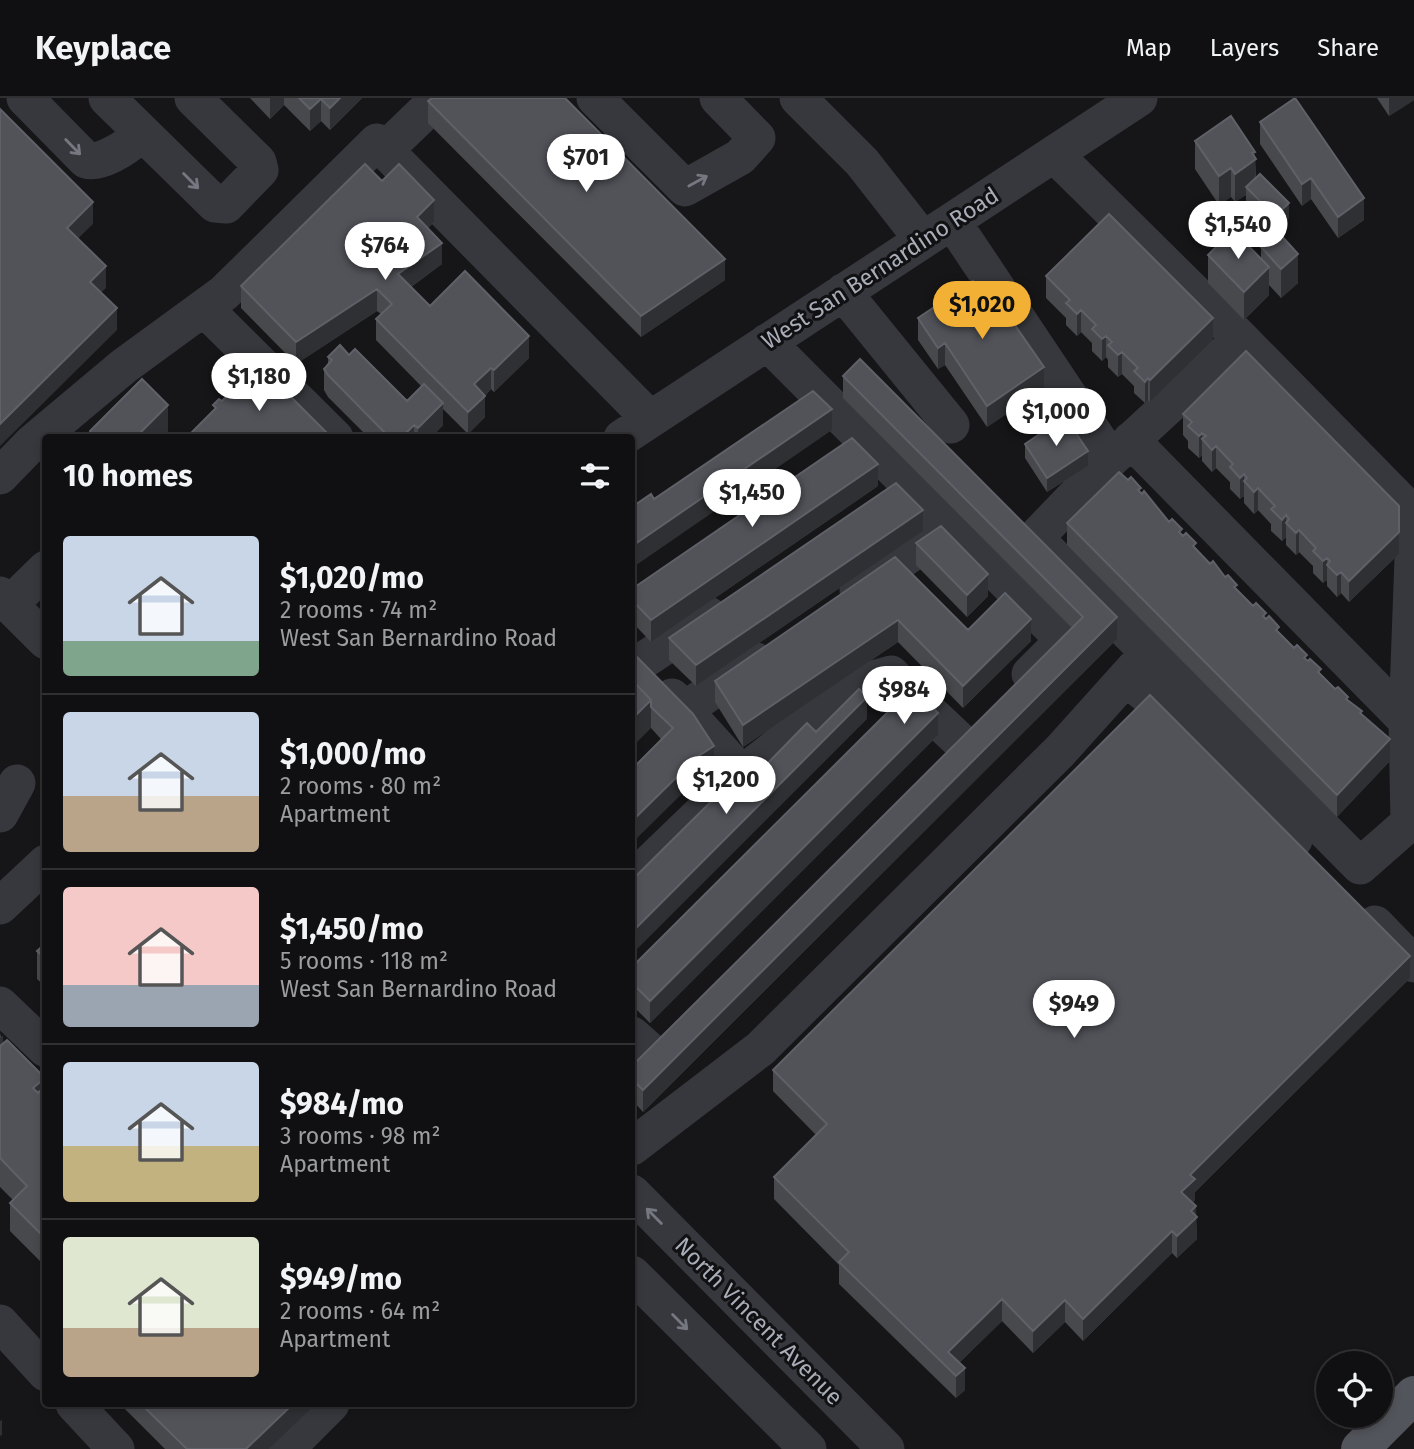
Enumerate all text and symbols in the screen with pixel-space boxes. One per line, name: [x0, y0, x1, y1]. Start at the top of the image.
text: Keyplace: [35, 28, 171, 68]
text: Map: [1126, 34, 1172, 62]
text: Layers: [1210, 34, 1279, 62]
text: Share: [1317, 34, 1379, 62]
pin: $701: [545, 134, 627, 194]
one-way arrow: [64, 138, 81, 155]
text: $701: [563, 143, 609, 171]
one-way arrow: [183, 172, 200, 189]
one-way arrow: [687, 174, 708, 187]
street label: West San Bernardino Road: [756, 181, 1004, 355]
pin: $1,540: [1181, 202, 1295, 261]
text: $1,540: [1205, 210, 1272, 238]
pin: $764: [344, 222, 426, 282]
text: $764: [361, 231, 409, 259]
pin: $1,020: [925, 282, 1039, 341]
text: $1,020: [949, 290, 1015, 318]
pin: $1,180: [202, 354, 316, 413]
text: $1,180: [227, 362, 291, 390]
pin: $1,000: [999, 388, 1113, 448]
text: $1,000: [1022, 397, 1090, 425]
icon: filters: [576, 457, 614, 495]
text: 10 homes: [63, 458, 193, 494]
pin: $1,450: [695, 470, 809, 529]
text: $1,450: [719, 478, 785, 506]
text: $1,020/mo: [280, 560, 424, 596]
icon: home: [119, 564, 203, 648]
text: 2 rooms · 74 m²: [280, 596, 437, 624]
text: West San Bernardino Road: [280, 624, 557, 652]
pin: $984: [863, 666, 945, 726]
text: $984: [878, 675, 930, 703]
text: $1,000/mo: [280, 736, 426, 772]
icon: home: [119, 740, 203, 824]
pin: $1,200: [669, 756, 783, 816]
text: $1,200: [693, 765, 759, 793]
text: 2 rooms · 80 m²: [280, 772, 441, 800]
text: Apartment: [280, 800, 390, 828]
text: $1,450/mo: [280, 911, 424, 947]
icon: home: [119, 915, 203, 999]
text: 5 rooms · 118 m²: [280, 947, 448, 975]
text: West San Bernardino Road: [280, 975, 557, 1003]
pin: $949: [1033, 981, 1115, 1040]
text: $949: [1049, 989, 1099, 1017]
text: $984/mo: [280, 1086, 404, 1122]
icon: home: [119, 1090, 203, 1174]
text: 3 rooms · 98 m²: [280, 1122, 440, 1150]
text: Apartment: [280, 1150, 390, 1178]
one-way arrow: [646, 1207, 663, 1224]
street label: North Vincent Avenue: [669, 1231, 849, 1411]
text: $949/mo: [280, 1261, 402, 1297]
icon: home: [119, 1265, 203, 1349]
text: 2 rooms · 64 m²: [280, 1297, 440, 1325]
one-way arrow: [672, 1313, 689, 1330]
text: Apartment: [280, 1325, 390, 1353]
map controls: [1316, 1351, 1393, 1428]
button: locate: [1316, 1351, 1393, 1428]

